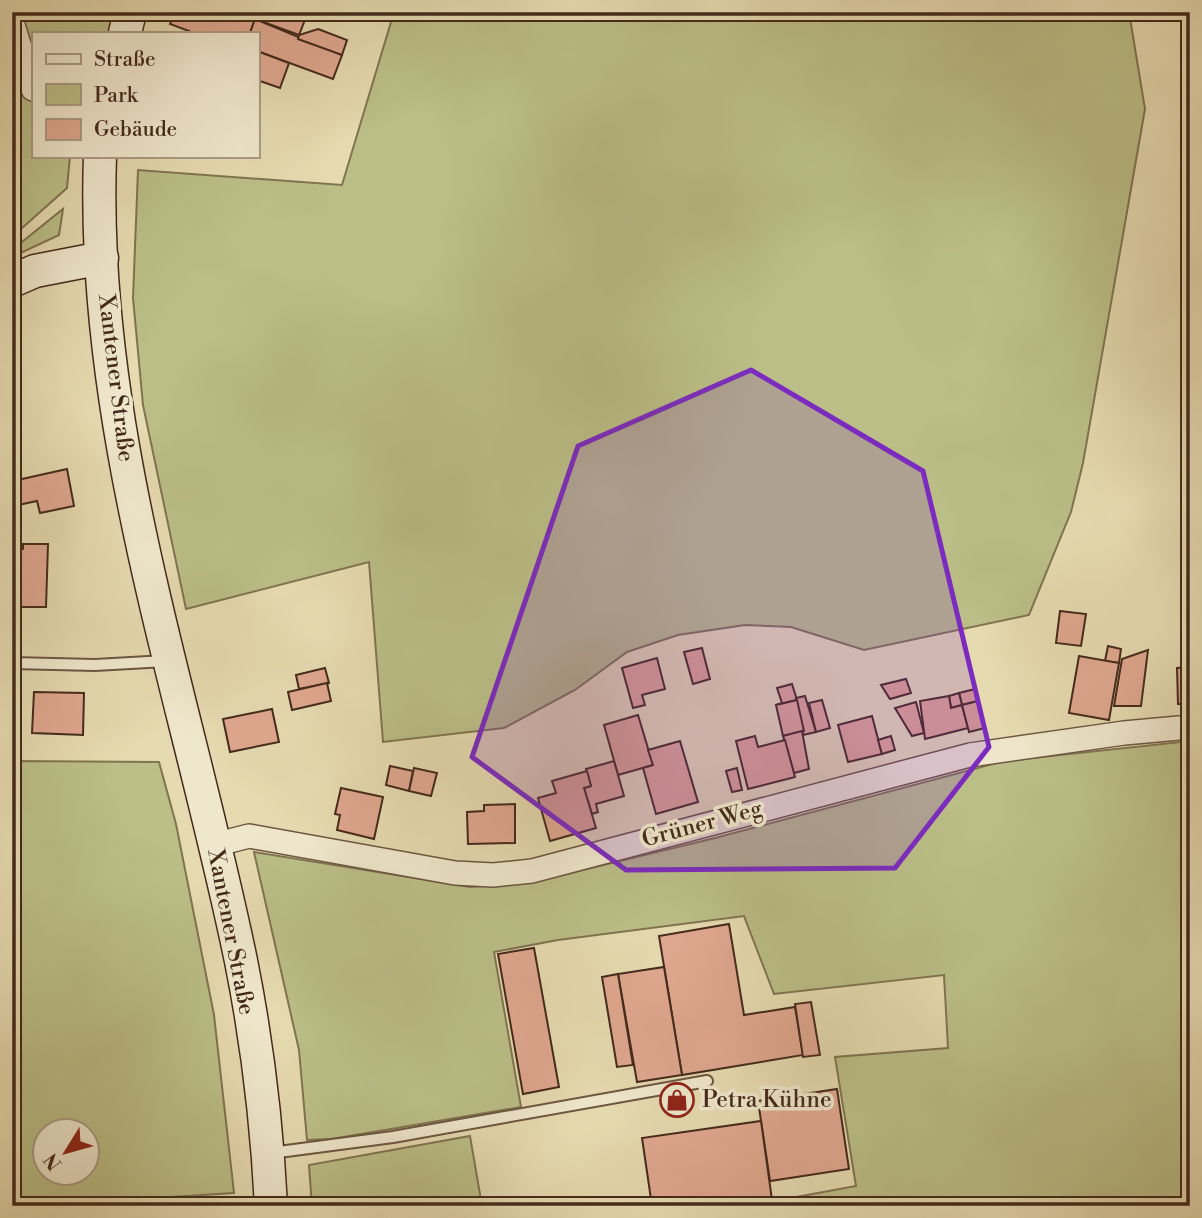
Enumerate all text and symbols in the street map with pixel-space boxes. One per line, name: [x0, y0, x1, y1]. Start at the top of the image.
legend: [32, 32, 259, 158]
text: Straße: [94, 47, 156, 73]
text: Park: [94, 83, 139, 109]
text: Gebäude: [94, 117, 177, 143]
street label: Xantener Straße: [92, 292, 140, 463]
street label: Grüner Weg: [639, 794, 765, 854]
street label: Xantener Straße: [201, 846, 261, 1017]
shop icon: Petra Kühne: [658, 1081, 696, 1119]
place label: Petra Kühne: [702, 1086, 832, 1114]
north arrow: [32, 1116, 102, 1186]
text: N: [39, 1148, 67, 1175]

